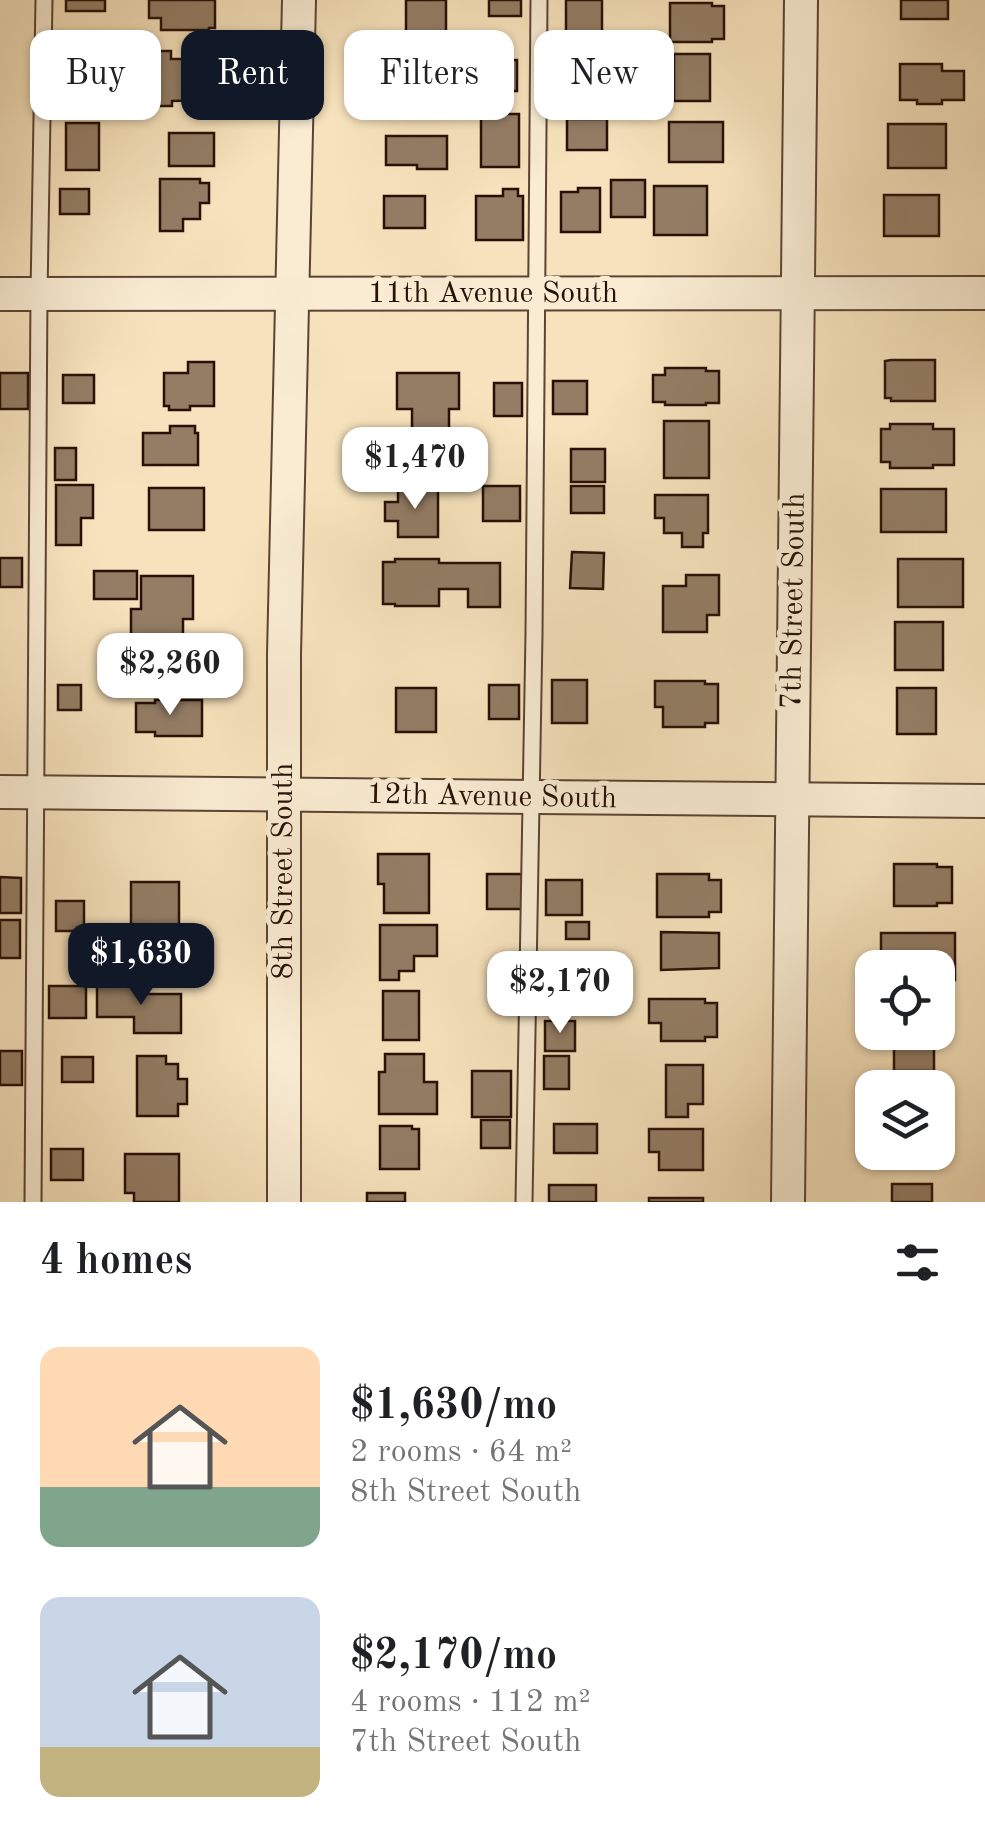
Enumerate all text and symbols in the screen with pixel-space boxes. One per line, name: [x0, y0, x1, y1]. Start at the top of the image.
chip: Buy: [30, 30, 161, 120]
chip: Rent: [181, 30, 324, 120]
chip: Filters: [344, 30, 514, 120]
chip: New: [534, 30, 674, 120]
street label: 11th Avenue South: [368, 279, 618, 309]
pin: $1,470: [334, 427, 496, 512]
text: $1,470: [364, 443, 466, 475]
street label: 7th Street South: [777, 492, 811, 710]
pin: $2,260: [89, 633, 251, 718]
text: $2,260: [119, 649, 221, 681]
street label: 8th Street South: [269, 763, 299, 979]
street label: 12th Avenue South: [367, 780, 617, 814]
pin: $1,630: [60, 923, 222, 1008]
text: $1,630: [90, 939, 192, 971]
map controls: [855, 950, 955, 1170]
button: locate: [855, 950, 955, 1050]
pin: $2,170: [479, 951, 641, 1036]
text: $2,170: [509, 967, 611, 999]
button: layers: [855, 1070, 955, 1170]
icon: filters: [890, 1235, 945, 1290]
text: 4 homes: [40, 1241, 192, 1283]
text: $1,630/mo: [350, 1386, 557, 1428]
icon: home: [120, 1387, 240, 1507]
text: 2 rooms · 64 m²: [350, 1437, 572, 1469]
text: 8th Street South: [350, 1477, 581, 1509]
text: $2,170/mo: [350, 1636, 557, 1678]
icon: home: [120, 1637, 240, 1757]
text: 4 rooms · 112 m²: [350, 1687, 591, 1719]
text: 7th Street South: [350, 1727, 581, 1759]

